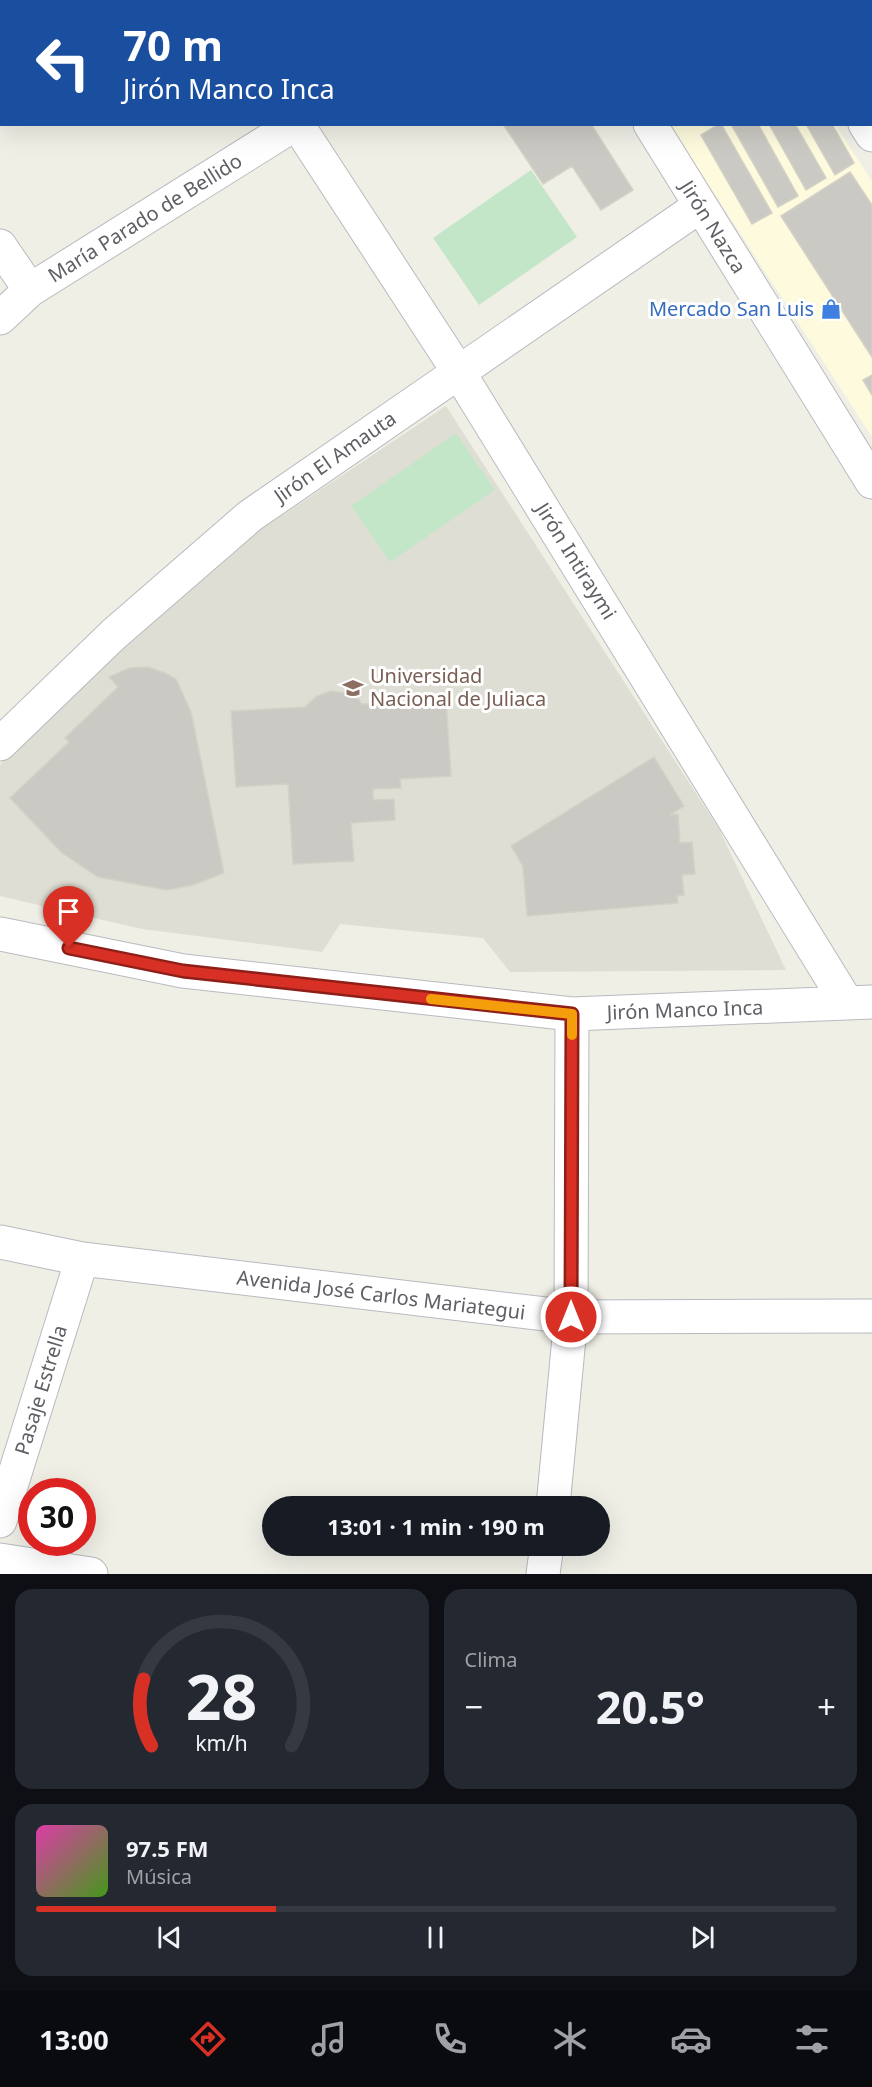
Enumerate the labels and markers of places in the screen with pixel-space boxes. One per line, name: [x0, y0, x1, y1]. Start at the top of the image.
place label: Mercado San Luis: [649, 295, 814, 322]
shop icon: Mercado San Luis: [819, 297, 843, 321]
place label: Universidad Nacional de Juliaca: [370, 662, 546, 712]
school or university icon: Universidad Nacional de Juliaca: [341, 676, 365, 700]
pin: [43, 886, 94, 948]

